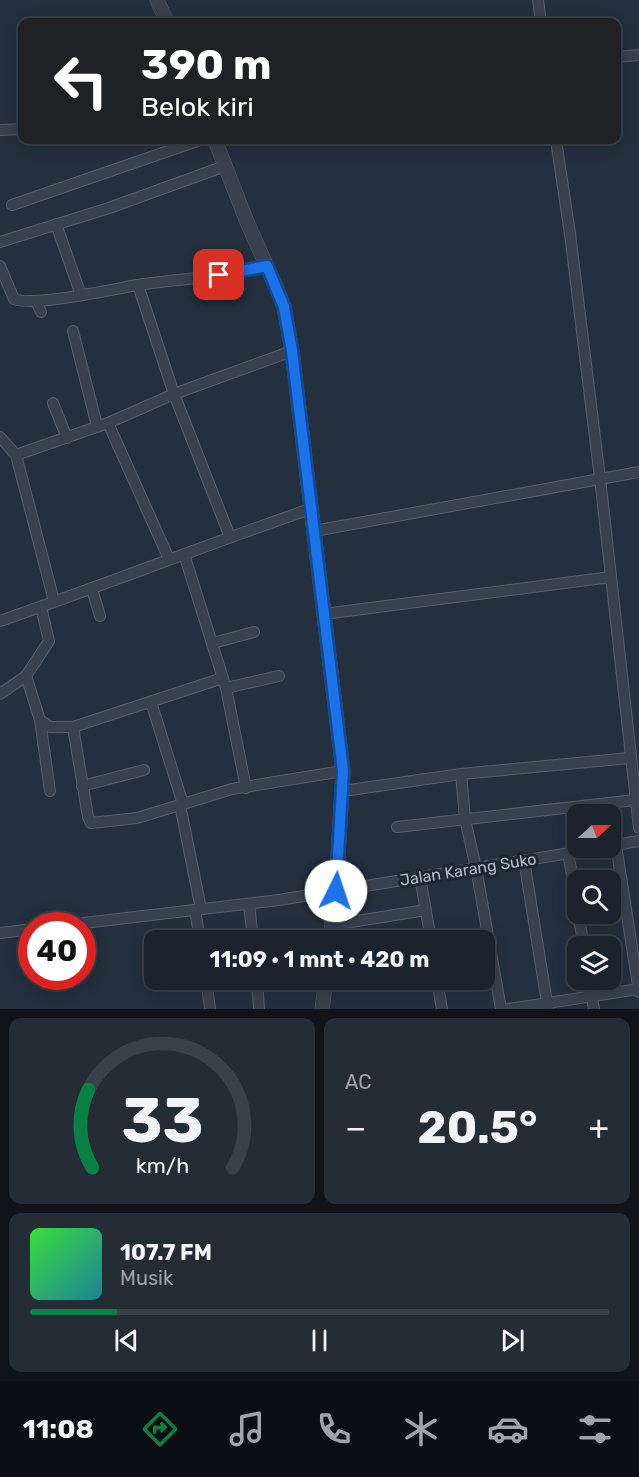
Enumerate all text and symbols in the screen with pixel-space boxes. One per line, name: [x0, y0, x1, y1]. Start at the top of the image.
text: 390 m: [141, 40, 272, 90]
icon: left: [42, 42, 120, 120]
text: Belok kiri: [141, 91, 254, 123]
pin: [193, 249, 244, 300]
icon: arrive: [202, 258, 235, 291]
north arrow: [567, 804, 621, 858]
map controls: [567, 804, 621, 990]
street label: Jalan Karang Suko: [398, 849, 538, 890]
position arrow: [304, 859, 368, 923]
button: search: [567, 870, 621, 924]
speed limit sign: 40: [18, 912, 96, 990]
button: layers: [567, 936, 621, 990]
text: 11:09 · 1 mnt · 420 m: [210, 946, 429, 973]
text: AC: [345, 1070, 371, 1094]
text: 33: [121, 1084, 203, 1158]
text: 20.5°: [418, 1101, 537, 1154]
text: −: [345, 1108, 366, 1147]
text: +: [588, 1108, 609, 1147]
text: km/h: [135, 1153, 189, 1178]
text: 107.7 FM: [120, 1239, 212, 1266]
text: Musik: [120, 1266, 173, 1290]
icon: previous: [110, 1324, 143, 1357]
icon: pause: [303, 1324, 336, 1357]
icon: next: [496, 1324, 529, 1357]
icon: directions: [139, 1408, 181, 1450]
icon: music: [226, 1408, 268, 1450]
icon: phone: [313, 1408, 355, 1450]
icon: climate: [400, 1408, 442, 1450]
icon: car: [487, 1408, 529, 1450]
icon: filters: [574, 1408, 616, 1450]
text: 11:08: [23, 1413, 94, 1445]

